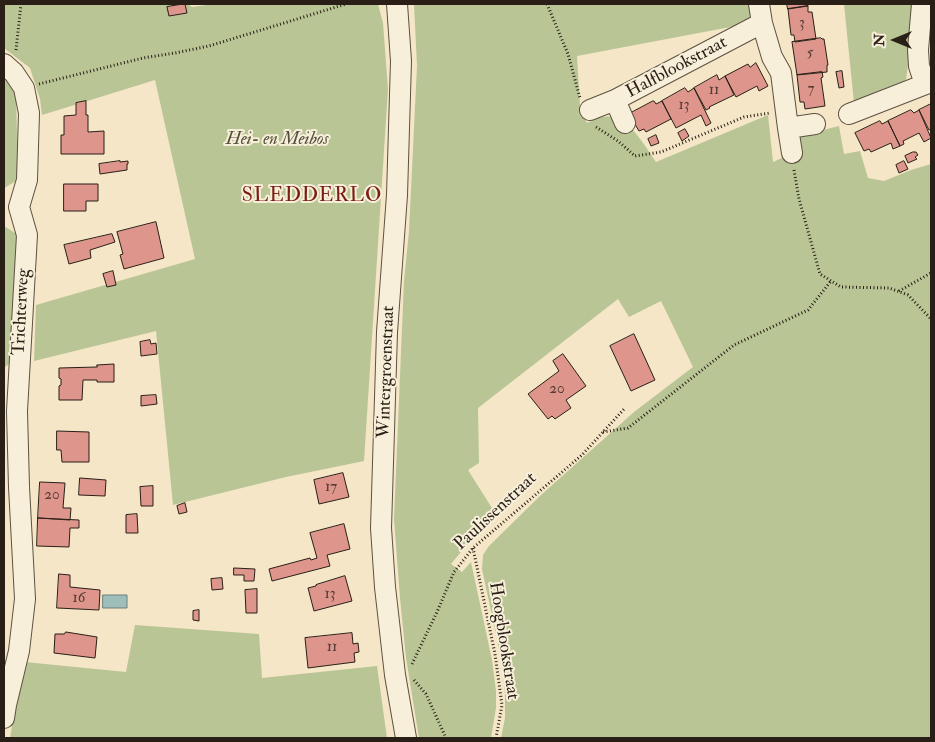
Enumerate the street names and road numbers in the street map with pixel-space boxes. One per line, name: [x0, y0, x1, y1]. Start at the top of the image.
street label: Halfblookstraat: [623, 32, 731, 104]
street label: Trichterweg: [9, 268, 35, 356]
street label: Wintergroenstraat: [374, 305, 400, 439]
street label: Paulissenstraat: [450, 468, 542, 556]
street label: Hoogblookstraat: [483, 581, 523, 701]

